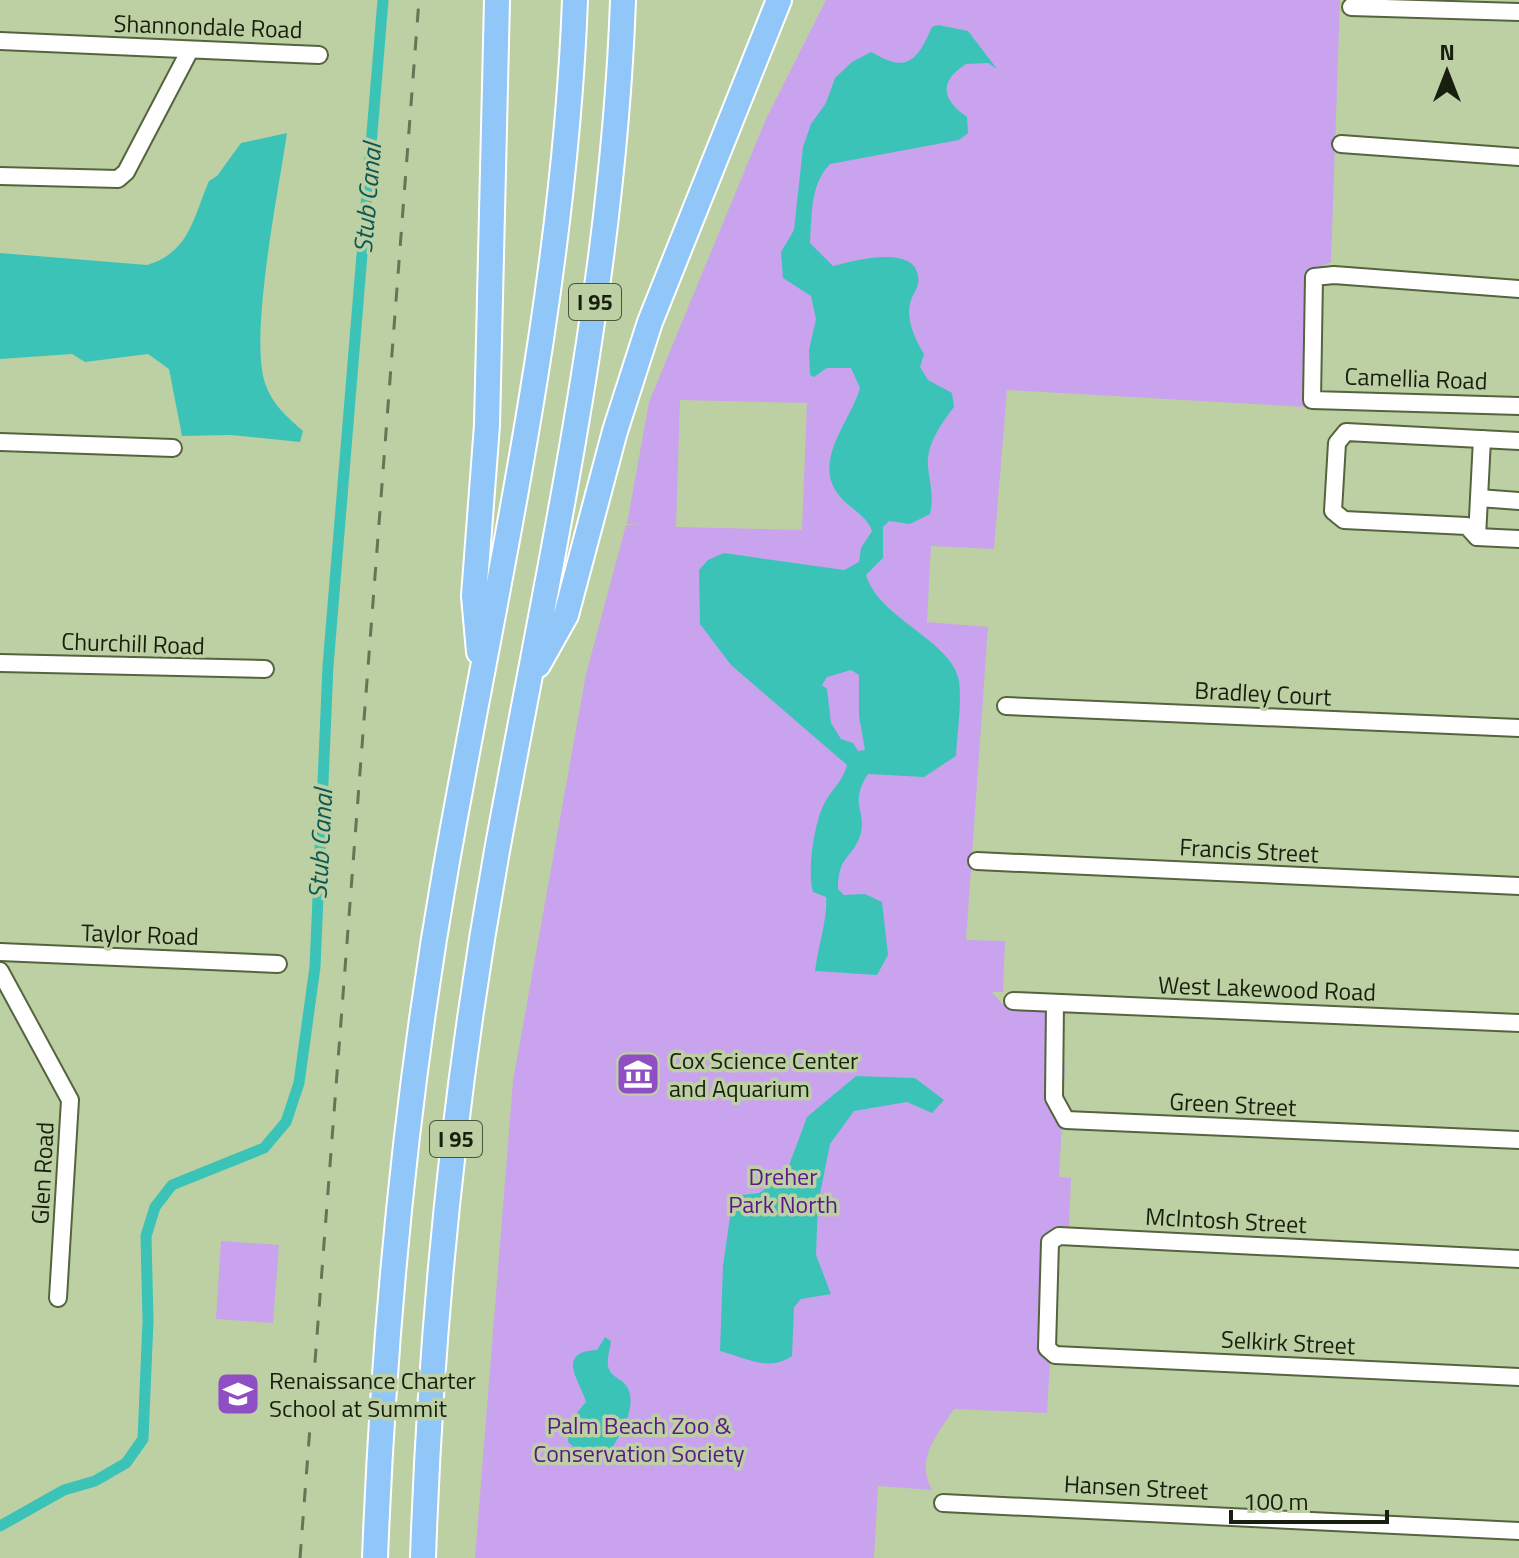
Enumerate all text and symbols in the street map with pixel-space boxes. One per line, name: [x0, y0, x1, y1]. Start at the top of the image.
street label: Shannondale Road: [113, 5, 303, 47]
north arrow: [1407, 32, 1487, 112]
text: N: [1439, 35, 1455, 69]
water label: Stub Canal: [343, 138, 392, 255]
road number: I 95: [569, 284, 621, 320]
street label: Camellia Road: [1344, 358, 1488, 398]
street label: Churchill Road: [61, 623, 205, 663]
street label: Bradley Court: [1194, 671, 1333, 715]
water label: Stub Canal: [298, 785, 343, 900]
street label: Francis Street: [1178, 828, 1320, 872]
street label: Taylor Road: [81, 914, 199, 954]
street label: West Lakewood Road: [1157, 966, 1377, 1010]
place label: Cox Science Center and Aquarium: [669, 1042, 858, 1106]
museum icon: Cox Science Center and Aquarium: [614, 1050, 662, 1098]
street label: Green Street: [1169, 1083, 1298, 1125]
street label: Glen Road: [21, 1121, 63, 1225]
road number: I 95: [430, 1121, 482, 1157]
park label: Dreher Park North: [728, 1158, 838, 1222]
street label: McIntosh Street: [1144, 1198, 1308, 1242]
street label: Selkirk Street: [1220, 1321, 1357, 1364]
place label: Renaissance Charter School at Summit: [269, 1362, 476, 1426]
school or university icon: Renaissance Charter School at Summit: [214, 1370, 262, 1418]
park label: Palm Beach Zoo & Conservation Society: [533, 1407, 745, 1471]
street label: Hansen Street: [1063, 1465, 1210, 1509]
scale bar: [1231, 1474, 1387, 1524]
text: 100 m: [1243, 1483, 1309, 1519]

